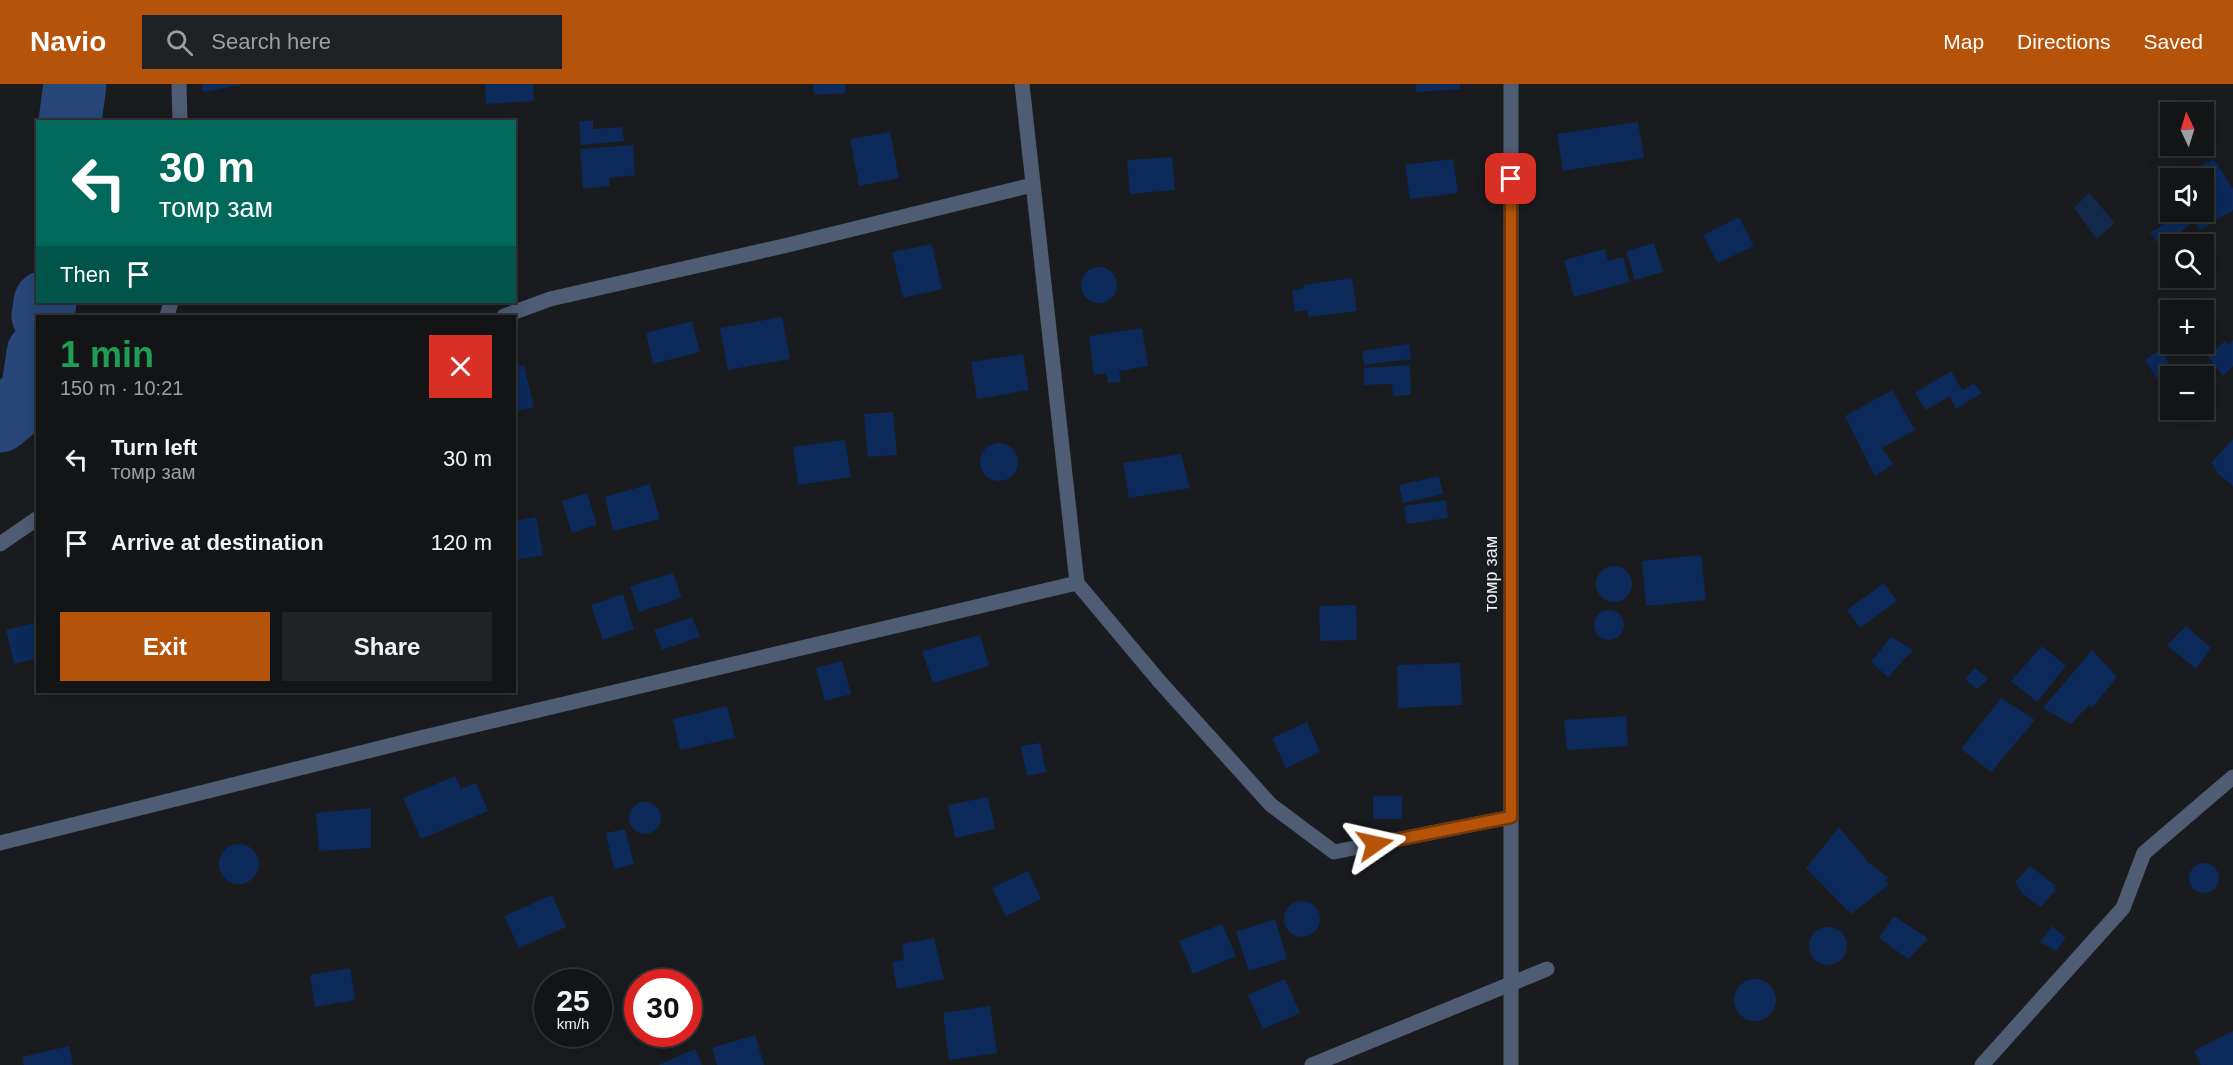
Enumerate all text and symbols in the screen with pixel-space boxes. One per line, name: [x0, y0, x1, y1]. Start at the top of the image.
search box: [142, 15, 562, 69]
text: Navio: [30, 26, 106, 57]
icon: search: [163, 26, 196, 59]
text: Search here: [211, 29, 331, 54]
text: Map: [1943, 30, 1984, 53]
text: Directions: [2017, 30, 2110, 53]
text: Saved: [2143, 30, 2203, 53]
north arrow: [2160, 102, 2214, 156]
map controls: [2160, 102, 2214, 420]
icon: left: [60, 144, 138, 222]
text: 30 m: [159, 144, 255, 191]
pin: [1485, 153, 1536, 204]
icon: arrive: [1494, 162, 1527, 195]
button: sound: [2160, 168, 2214, 222]
text: томр зам: [159, 193, 273, 223]
button: search: [2160, 234, 2214, 288]
icon: arrive: [122, 258, 155, 291]
text: Then: [60, 262, 110, 287]
button: +: [2160, 300, 2214, 354]
text: 1 min: [60, 334, 154, 375]
button: close: [429, 335, 492, 398]
button: −: [2160, 366, 2214, 420]
text: 150 m · 10:21: [60, 377, 183, 399]
text: Turn left: [111, 435, 197, 460]
icon: left: [60, 443, 93, 476]
text: 30 m: [443, 446, 492, 471]
text: томр зам: [111, 461, 196, 483]
icon: arrive: [60, 527, 93, 560]
text: Arrive at destination: [111, 530, 324, 555]
text: 120 m: [431, 530, 492, 555]
street label: томр зам: [1481, 536, 1501, 612]
button: Exit: [60, 612, 270, 681]
button: Share: [282, 612, 492, 681]
position arrow: [1343, 812, 1407, 876]
speed limit sign: 30: [624, 969, 702, 1047]
text: 25: [556, 984, 590, 1017]
text: km/h: [557, 1015, 589, 1032]

